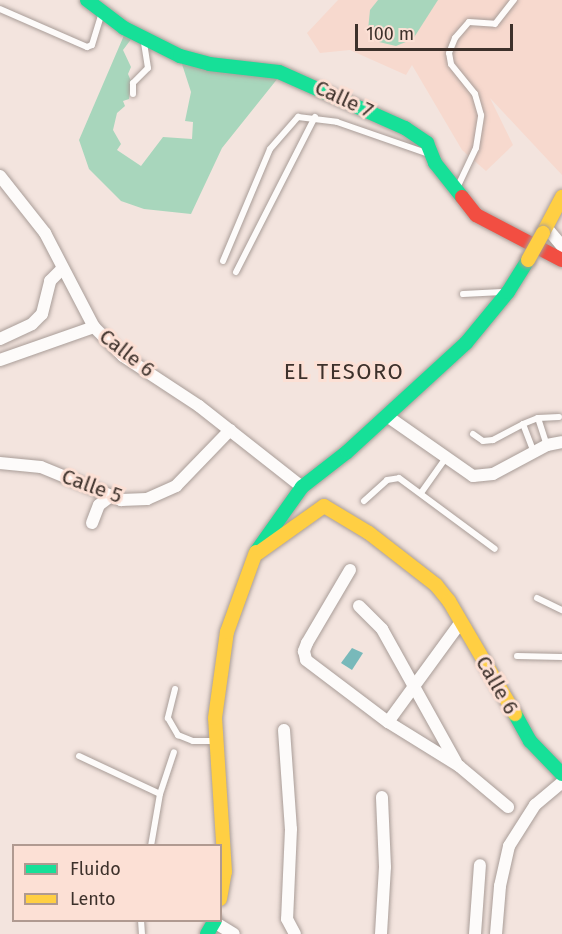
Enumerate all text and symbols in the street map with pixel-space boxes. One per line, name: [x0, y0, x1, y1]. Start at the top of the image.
scale bar: [358, 12, 516, 50]
text: 100 m: [366, 23, 414, 45]
street label: Calle 7: [311, 75, 377, 123]
street label: Calle 6: [94, 324, 160, 382]
district label: EL TESORO: [284, 359, 404, 385]
street label: Calle 5: [58, 463, 126, 509]
street label: Calle 6: [470, 651, 524, 719]
legend: [12, 844, 222, 922]
text: Fluido: [70, 858, 121, 880]
text: Lento: [70, 888, 116, 910]

